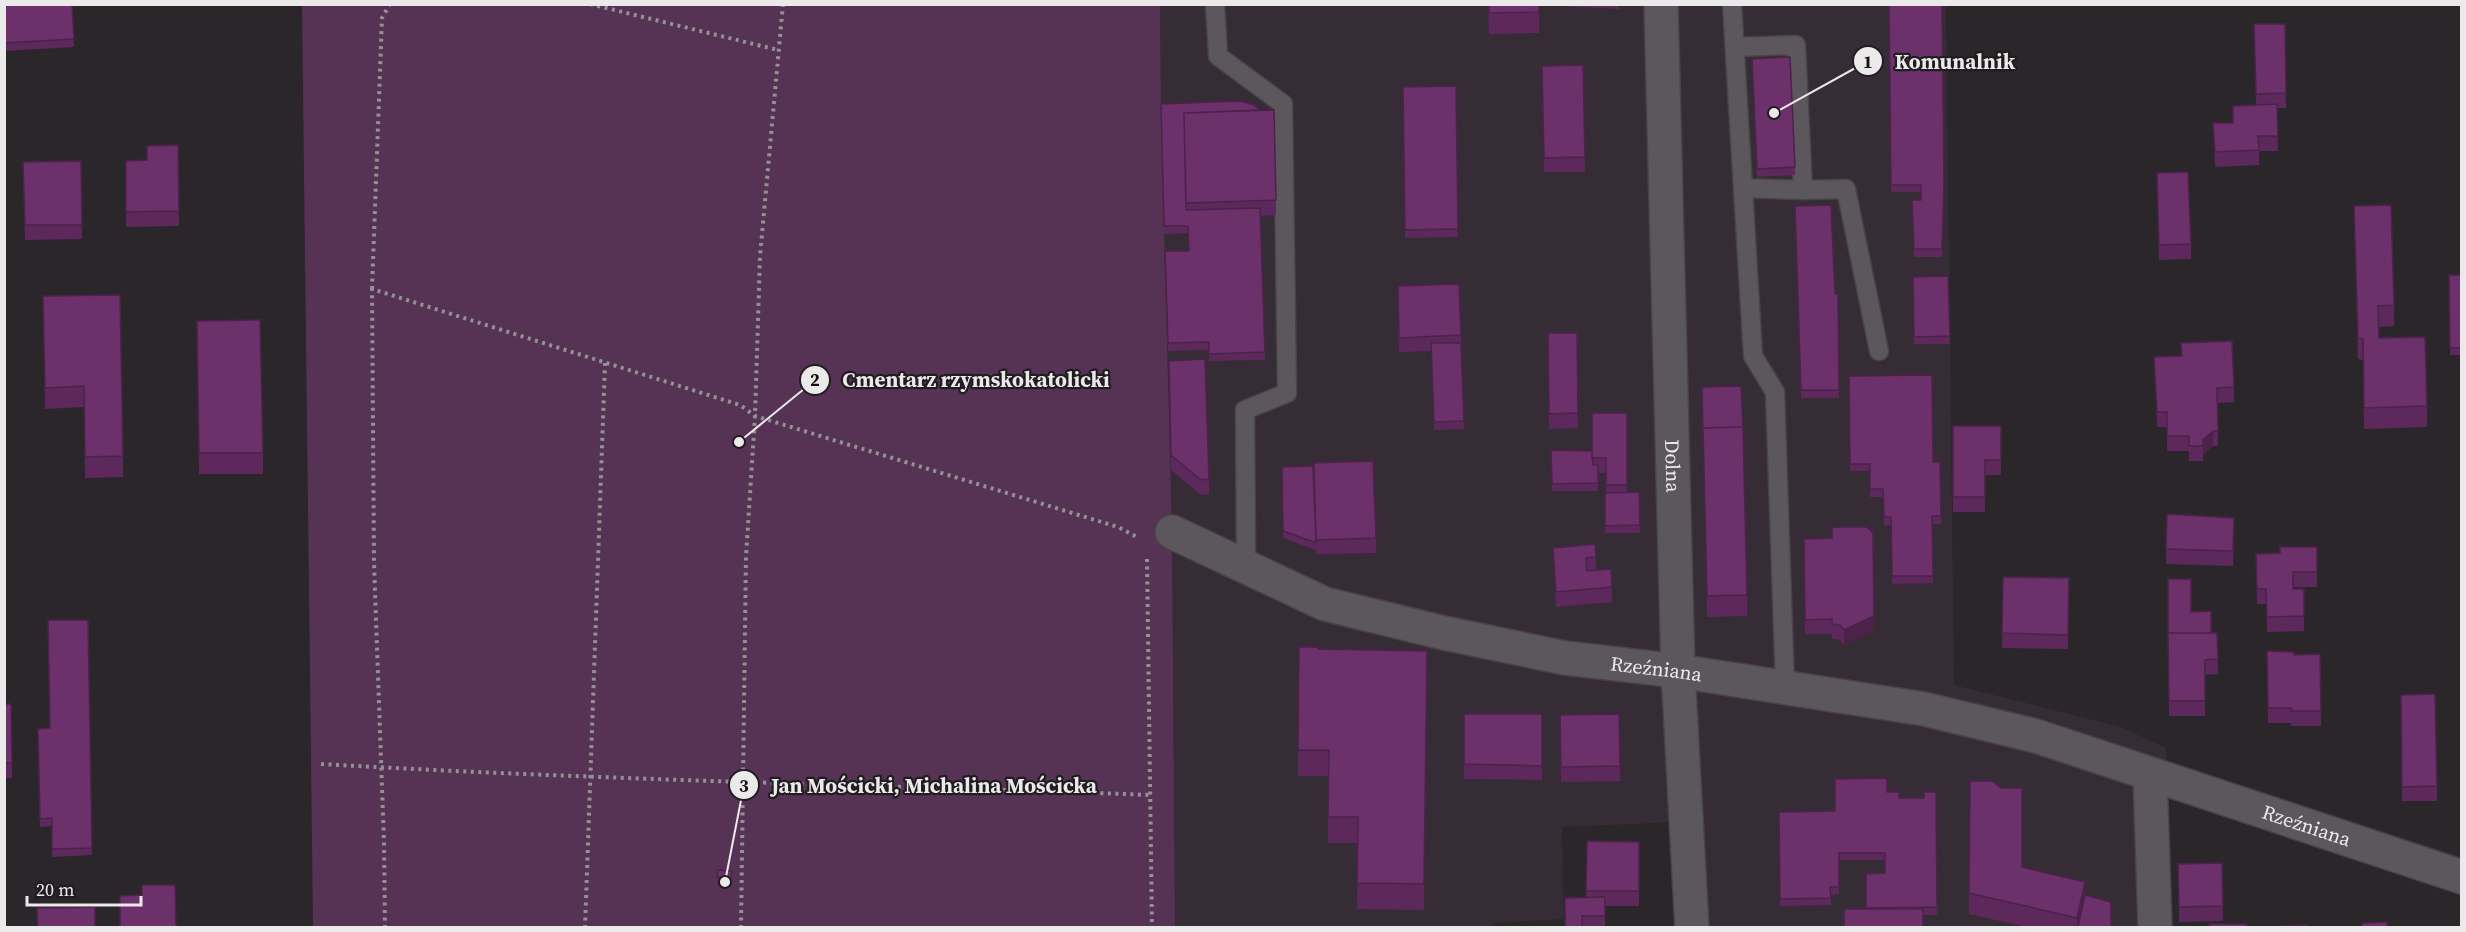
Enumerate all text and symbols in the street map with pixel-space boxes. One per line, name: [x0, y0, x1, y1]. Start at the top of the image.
callout: Komunalnik: [1853, 42, 2027, 81]
text: Komunalnik: [1895, 47, 2016, 76]
text: 1: [1863, 49, 1873, 74]
callout: Cmentarz rzymskokatolicki: [800, 360, 1122, 399]
text: Cmentarz rzymskokatolicki: [842, 365, 1110, 394]
text: 2: [810, 367, 820, 392]
street label: Dolna: [1658, 439, 1687, 494]
street label: Rzeźniana: [1609, 649, 1705, 689]
callout: Jan Mościcki, Michalina Mościcka: [729, 766, 1109, 805]
text: Jan Mościcki, Michalina Mościcka: [769, 771, 1098, 800]
text: 3: [739, 773, 749, 798]
street label: Rzeźniana: [2258, 798, 2355, 854]
scale bar: [27, 869, 141, 907]
text: 20 m: [36, 877, 74, 902]

